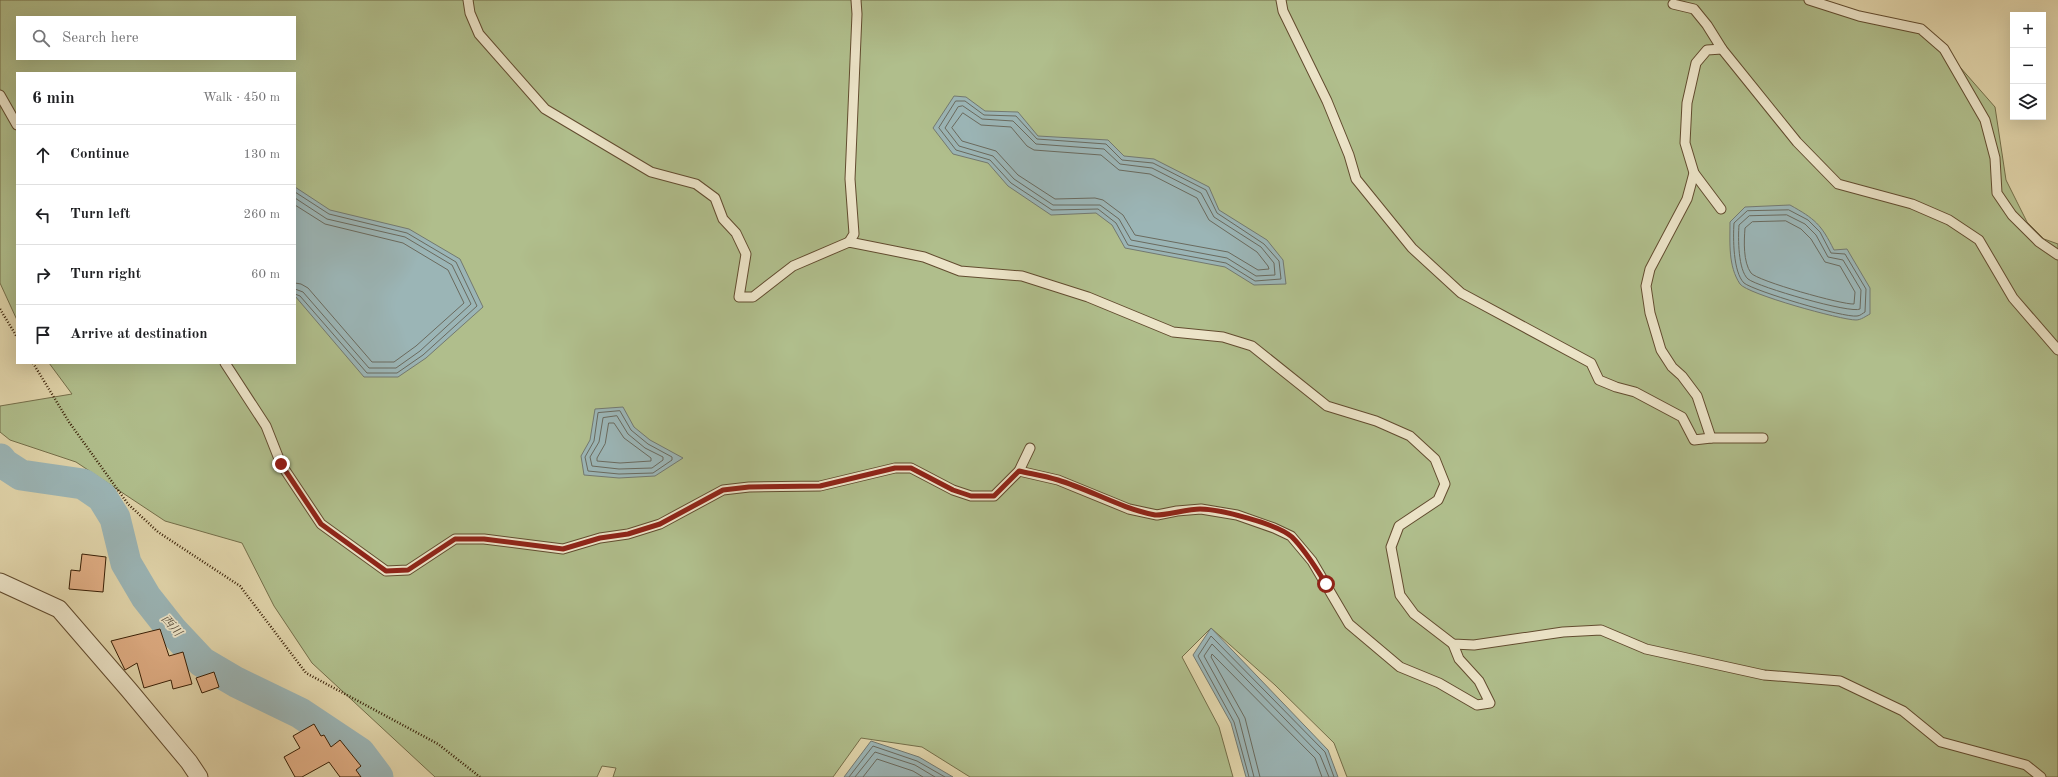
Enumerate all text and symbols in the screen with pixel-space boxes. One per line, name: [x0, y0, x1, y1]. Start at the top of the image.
map controls: [2010, 12, 2046, 120]
button: +: [2010, 12, 2046, 48]
search box: [16, 16, 296, 60]
icon: search: [30, 27, 52, 49]
text: Search here: [62, 31, 139, 46]
button: −: [2010, 48, 2046, 84]
button: layers: [2010, 84, 2046, 120]
text: 6 min: [32, 90, 75, 107]
text: Walk · 450 m: [203, 91, 280, 104]
icon: ahead: [32, 144, 54, 166]
text: Continue: [70, 147, 129, 162]
text: 130 m: [243, 148, 280, 161]
icon: left: [32, 204, 54, 226]
text: Turn left: [70, 207, 130, 222]
text: 260 m: [243, 208, 280, 221]
icon: right: [32, 264, 54, 286]
text: Turn right: [70, 267, 141, 282]
text: 60 m: [251, 268, 280, 281]
icon: arrive: [32, 324, 54, 346]
text: Arrive at destination: [70, 327, 208, 342]
route end: [272, 455, 290, 473]
route start: [1317, 575, 1335, 593]
water label: 西川: [159, 612, 185, 640]

